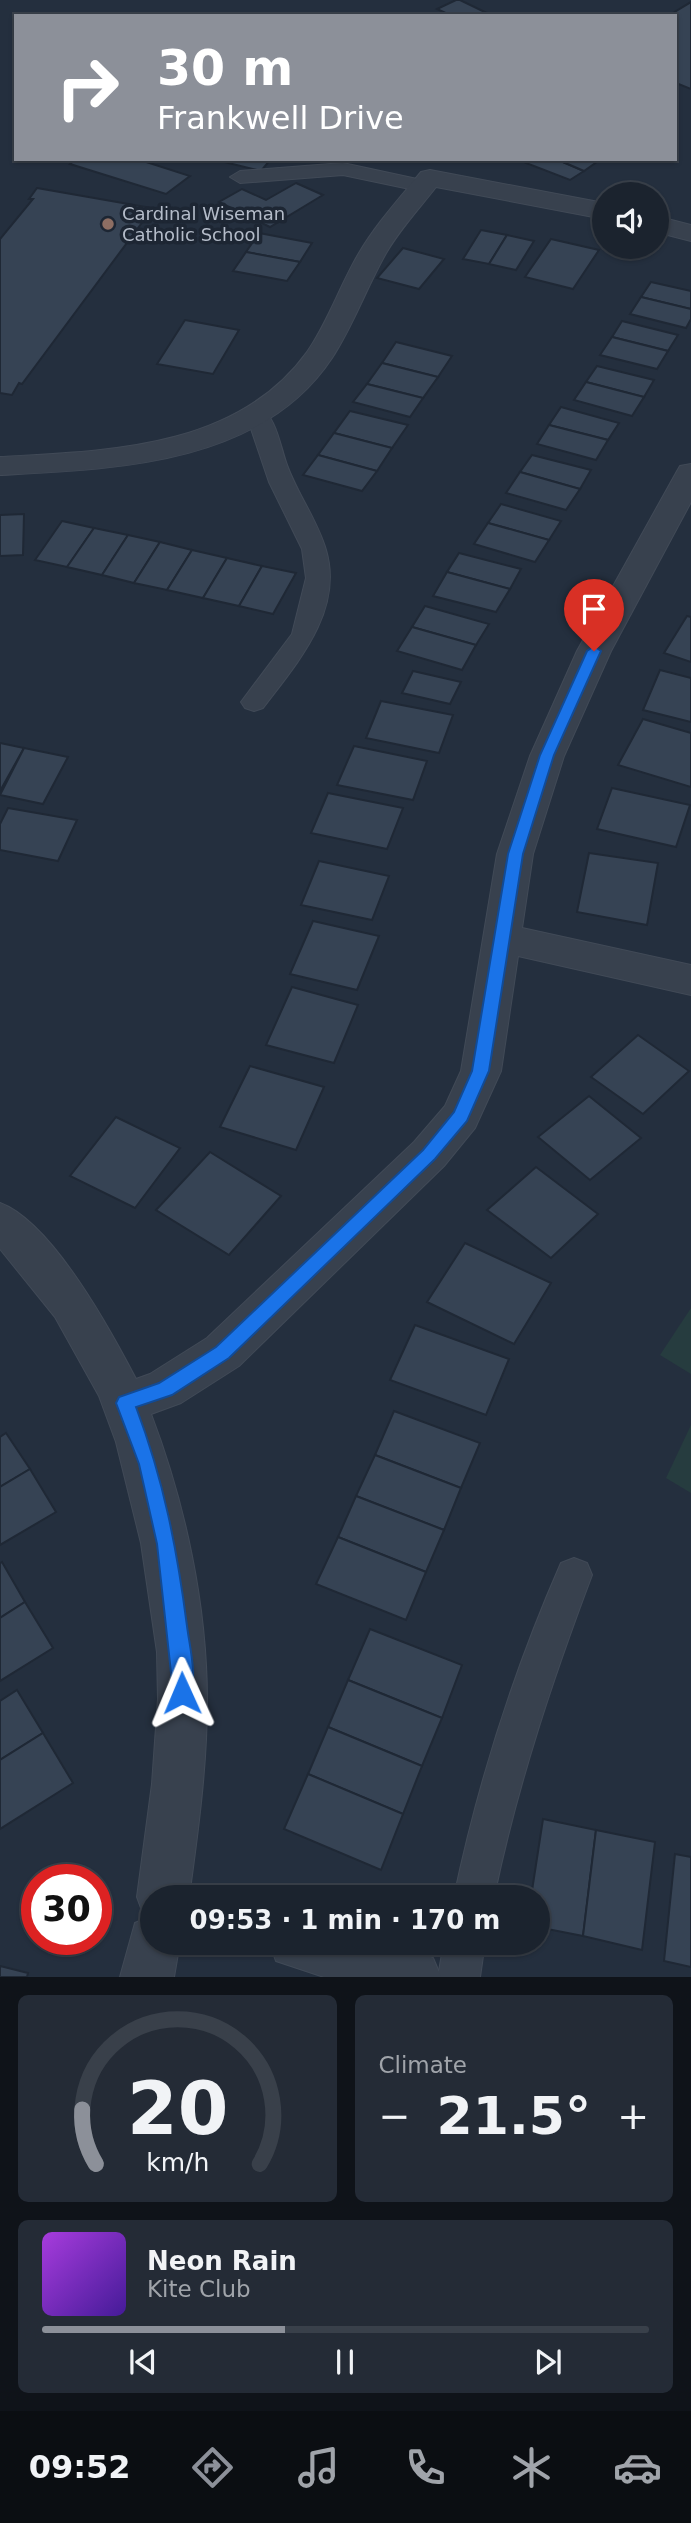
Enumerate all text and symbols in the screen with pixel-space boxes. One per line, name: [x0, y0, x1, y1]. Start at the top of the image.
text: 30 m: [157, 40, 293, 97]
icon: right: [42, 42, 133, 133]
text: Frankwell Drive: [157, 99, 404, 137]
map controls: [592, 182, 669, 259]
button: sound: [592, 182, 669, 259]
place label: Cardinal Wiseman Catholic School: [122, 203, 285, 245]
marker: Cardinal Wiseman Catholic School: [100, 216, 116, 232]
pin: [564, 579, 624, 651]
icon: arrive: [575, 590, 613, 628]
position arrow: [145, 1656, 219, 1730]
speed limit sign: 30: [21, 1864, 112, 1955]
text: 09:53 · 1 min · 170 m: [190, 1905, 500, 1935]
text: Climate: [379, 2052, 467, 2078]
text: 20: [127, 2067, 228, 2152]
text: 21.5°: [437, 2086, 591, 2146]
text: −: [379, 2094, 410, 2138]
text: +: [617, 2094, 649, 2138]
text: km/h: [146, 2148, 209, 2177]
text: Neon Rain: [147, 2246, 297, 2276]
text: Kite Club: [147, 2276, 251, 2302]
icon: previous: [124, 2343, 162, 2381]
icon: pause: [326, 2343, 364, 2381]
icon: next: [529, 2343, 567, 2381]
icon: directions: [188, 2443, 237, 2492]
icon: music: [294, 2443, 343, 2492]
icon: phone: [401, 2443, 450, 2492]
icon: climate: [507, 2443, 556, 2492]
icon: car: [613, 2443, 662, 2492]
text: 09:52: [29, 2448, 131, 2486]

